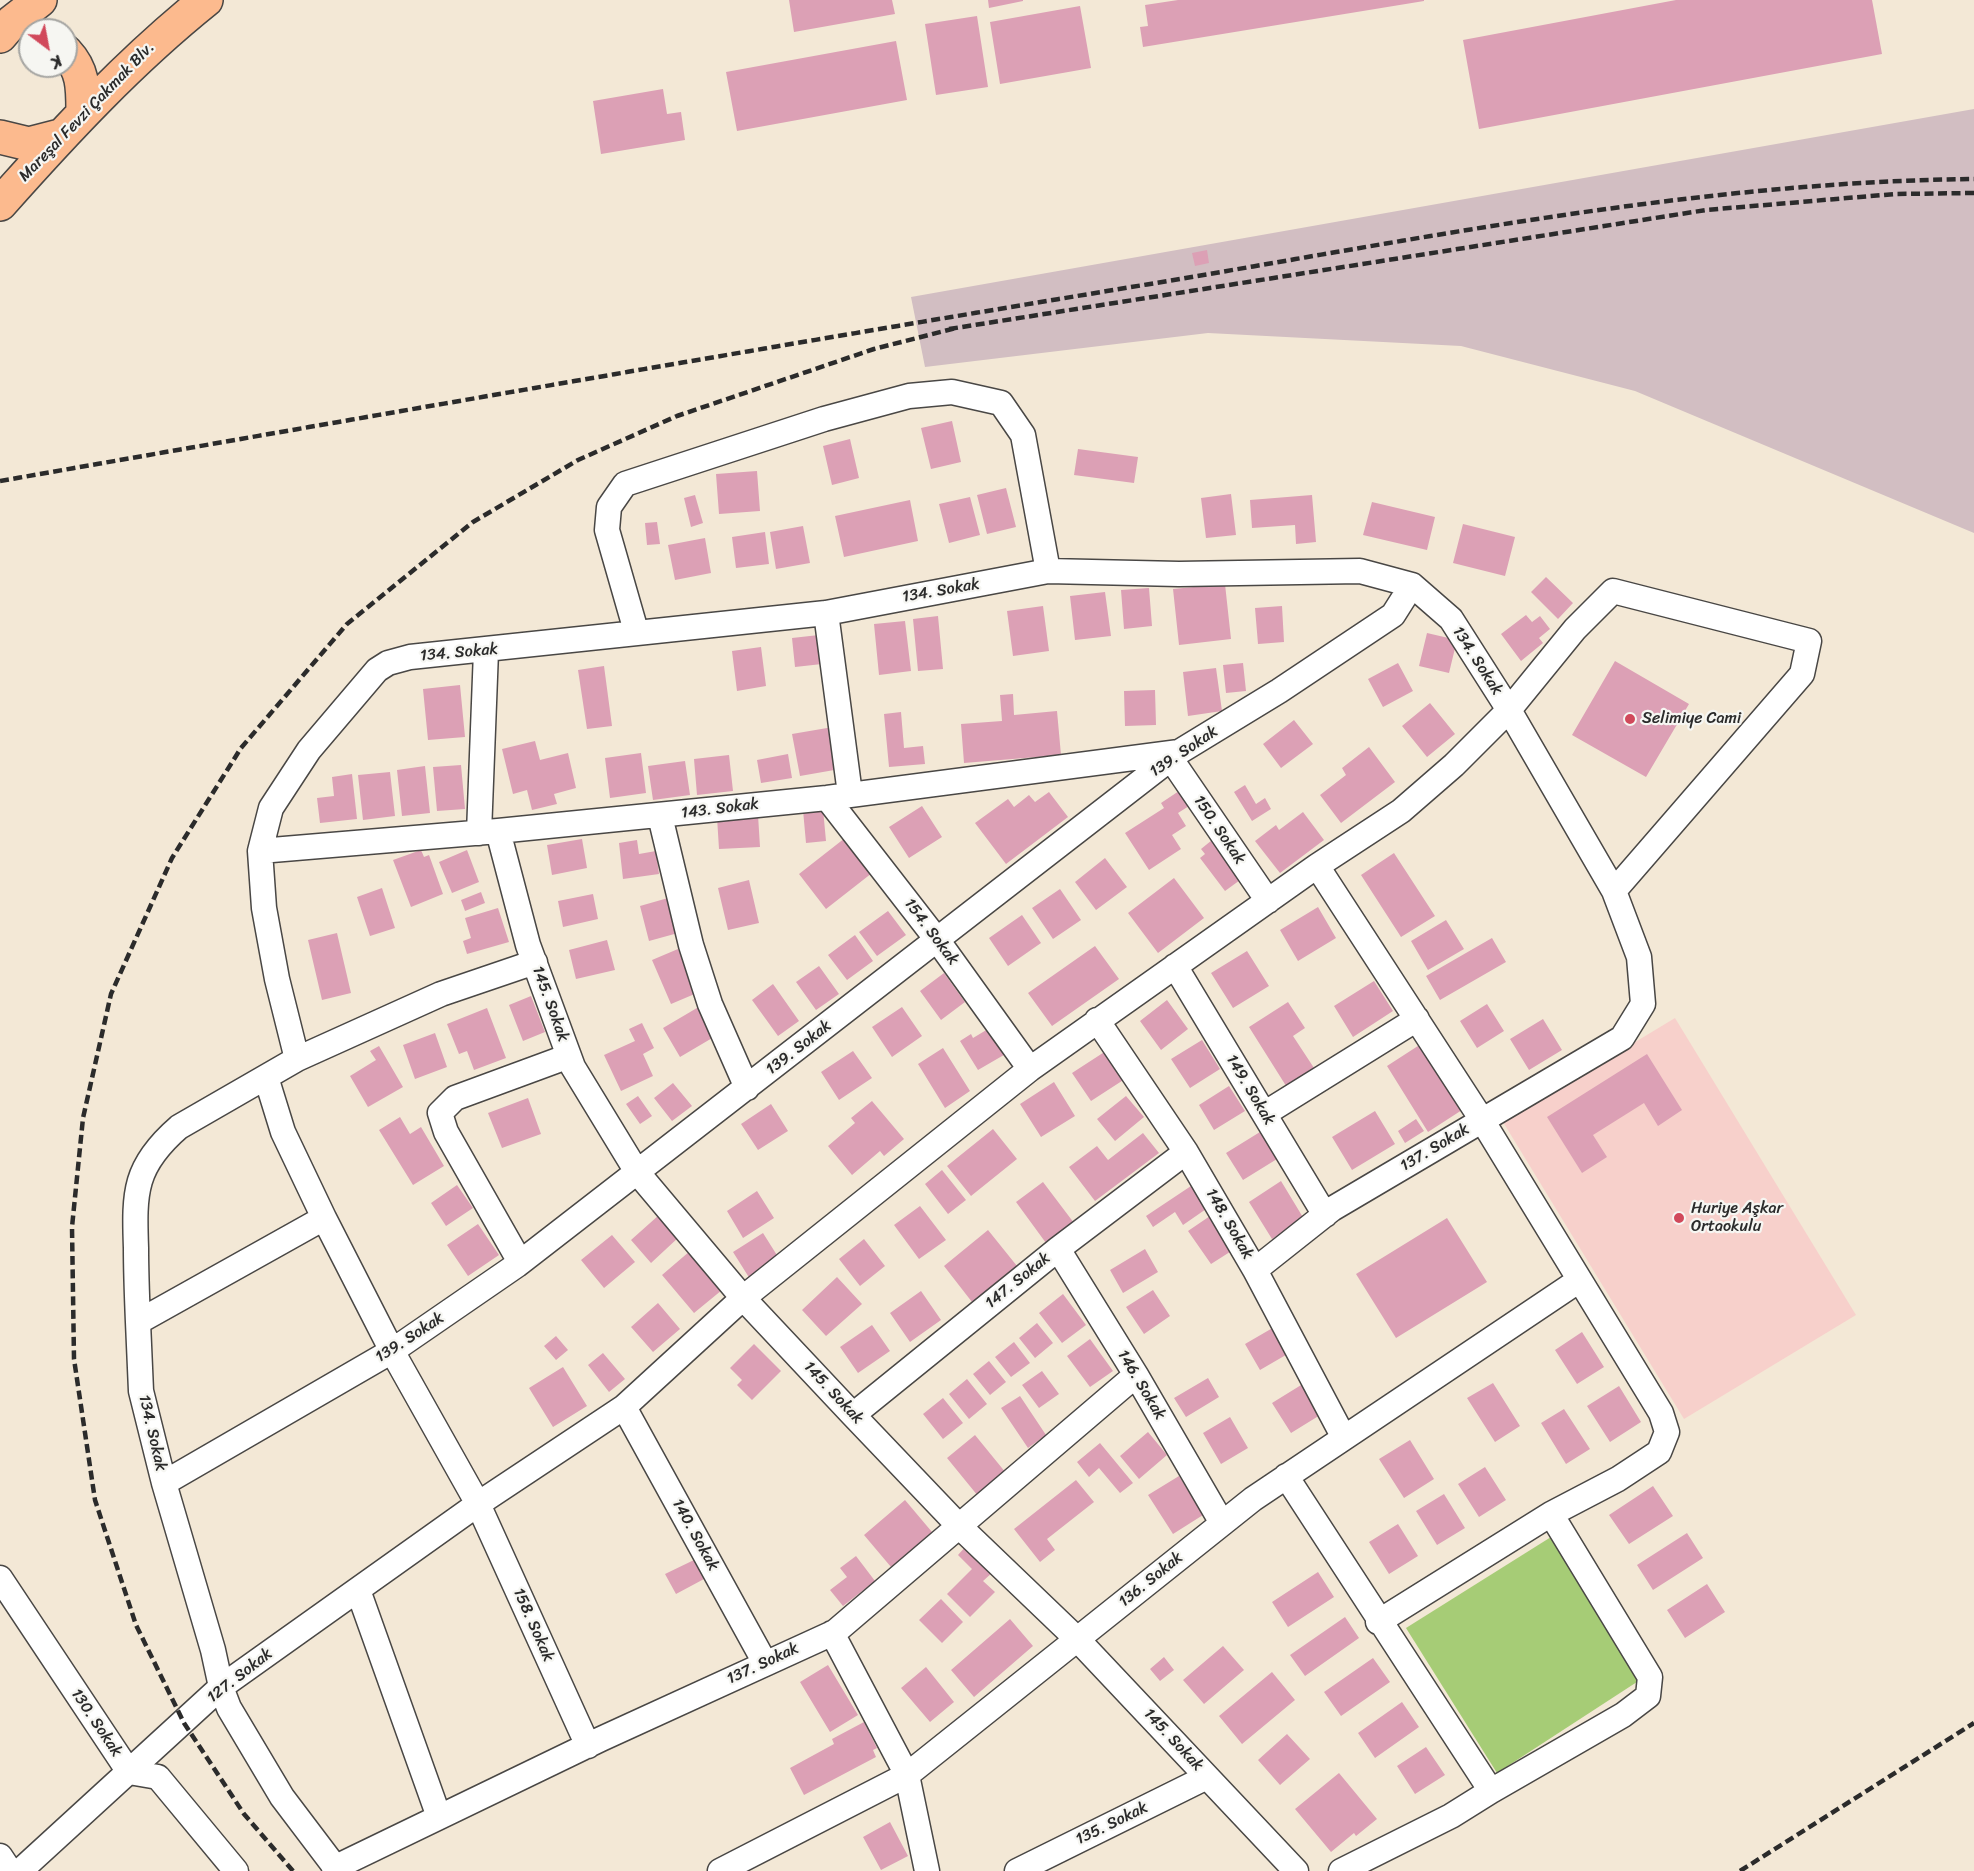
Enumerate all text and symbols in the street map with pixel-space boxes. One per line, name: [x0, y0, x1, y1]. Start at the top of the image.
north arrow: [18, 18, 78, 78]
street label: Mareşal Fevzi Çakmak Blv.: [15, 38, 159, 186]
text: K: [45, 47, 69, 77]
street label: 134. Sokak: [901, 575, 981, 607]
street label: 134. Sokak: [1448, 623, 1506, 699]
street label: 134. Sokak: [419, 640, 499, 666]
place label: Selimiye Cami: [1642, 709, 1741, 729]
marker: Selimiye Cami: [1623, 712, 1637, 726]
street label: 139. Sokak: [1146, 722, 1222, 782]
street label: 150. Sokak: [1189, 792, 1249, 868]
street label: 143. Sokak: [680, 795, 760, 823]
street label: 154. Sokak: [900, 895, 962, 969]
street label: 145. Sokak: [527, 964, 573, 1044]
street label: 139. Sokak: [762, 1017, 836, 1079]
street label: 149. Sokak: [1221, 1051, 1279, 1129]
street label: 137. Sokak: [1397, 1120, 1473, 1176]
street label: 148. Sokak: [1201, 1185, 1257, 1263]
place label: Huriye Aşkar Ortaokulu: [1691, 1199, 1783, 1237]
marker: Huriye Aşkar Ortaokulu: [1672, 1211, 1686, 1225]
street label: 147. Sokak: [982, 1249, 1054, 1313]
street label: 139. Sokak: [372, 1309, 448, 1367]
street label: 146. Sokak: [1113, 1347, 1169, 1423]
street label: 145. Sokak: [799, 1358, 867, 1428]
street label: 134. Sokak: [134, 1393, 170, 1473]
street label: 140. Sokak: [667, 1496, 723, 1574]
street label: 136. Sokak: [1115, 1548, 1187, 1612]
street label: 158. Sokak: [508, 1585, 558, 1665]
street label: 137. Sokak: [724, 1639, 802, 1689]
street label: 127. Sokak: [204, 1645, 276, 1707]
street label: 130. Sokak: [66, 1685, 126, 1761]
street label: 145. Sokak: [1139, 1705, 1207, 1775]
street label: 135. Sokak: [1073, 1798, 1151, 1850]

